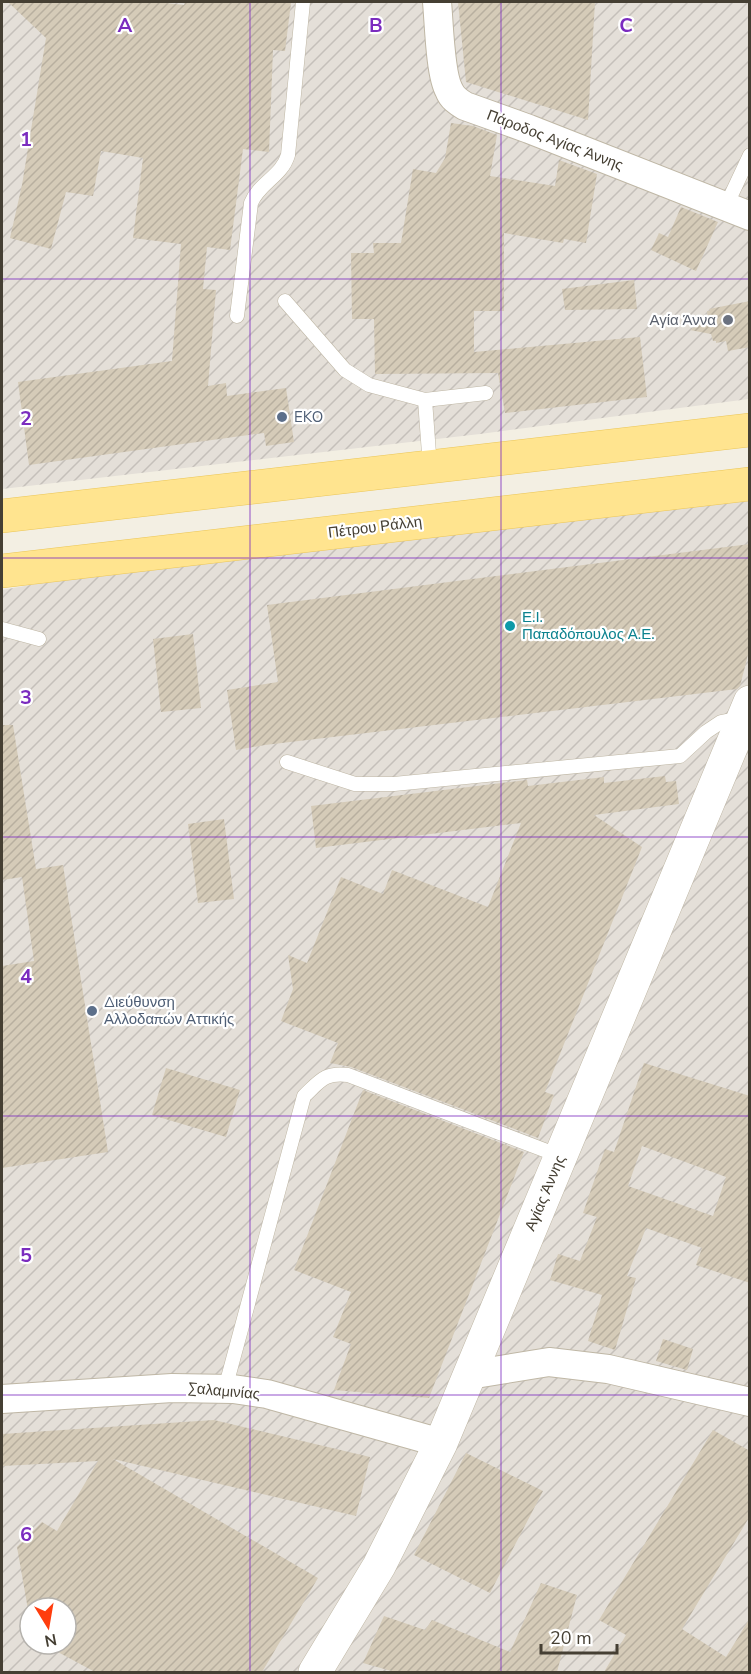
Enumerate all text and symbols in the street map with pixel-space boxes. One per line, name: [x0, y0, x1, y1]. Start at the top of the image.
text: A: [118, 12, 133, 39]
text: B: [369, 12, 383, 39]
text: C: [619, 12, 633, 39]
street label: Πάροδος Αγίας Άννης: [484, 105, 626, 175]
text: 1: [20, 126, 32, 153]
place label: Αγία Άννα: [649, 310, 716, 330]
marker: Αγία Άννα: [721, 313, 735, 327]
text: 2: [20, 405, 32, 432]
place label: EKO: [294, 407, 323, 427]
marker: EKO: [275, 410, 289, 424]
street label: Πέτρου Ράλλη: [327, 511, 423, 543]
place label: Ε.Ι. Παπαδόπουλος Α.Ε.: [522, 607, 655, 644]
marker: Ε.Ι. Παπαδόπουλος Α.Ε.: [503, 619, 517, 633]
text: 3: [20, 684, 32, 711]
text: 4: [20, 963, 32, 990]
place label: Διεύθυνση Αλλοδαπών Αττικής: [104, 992, 234, 1029]
marker: Διεύθυνση Αλλοδαπών Αττικής: [85, 1004, 99, 1018]
street label: Αγίας Άννης: [520, 1152, 570, 1234]
text: 5: [20, 1242, 32, 1269]
street label: Σαλαμινίας: [187, 1378, 261, 1404]
text: 6: [20, 1521, 32, 1548]
north arrow: [18, 1596, 78, 1656]
scale bar: [541, 1617, 618, 1655]
text: 20 m: [550, 1626, 592, 1650]
text: N: [43, 1628, 59, 1652]

